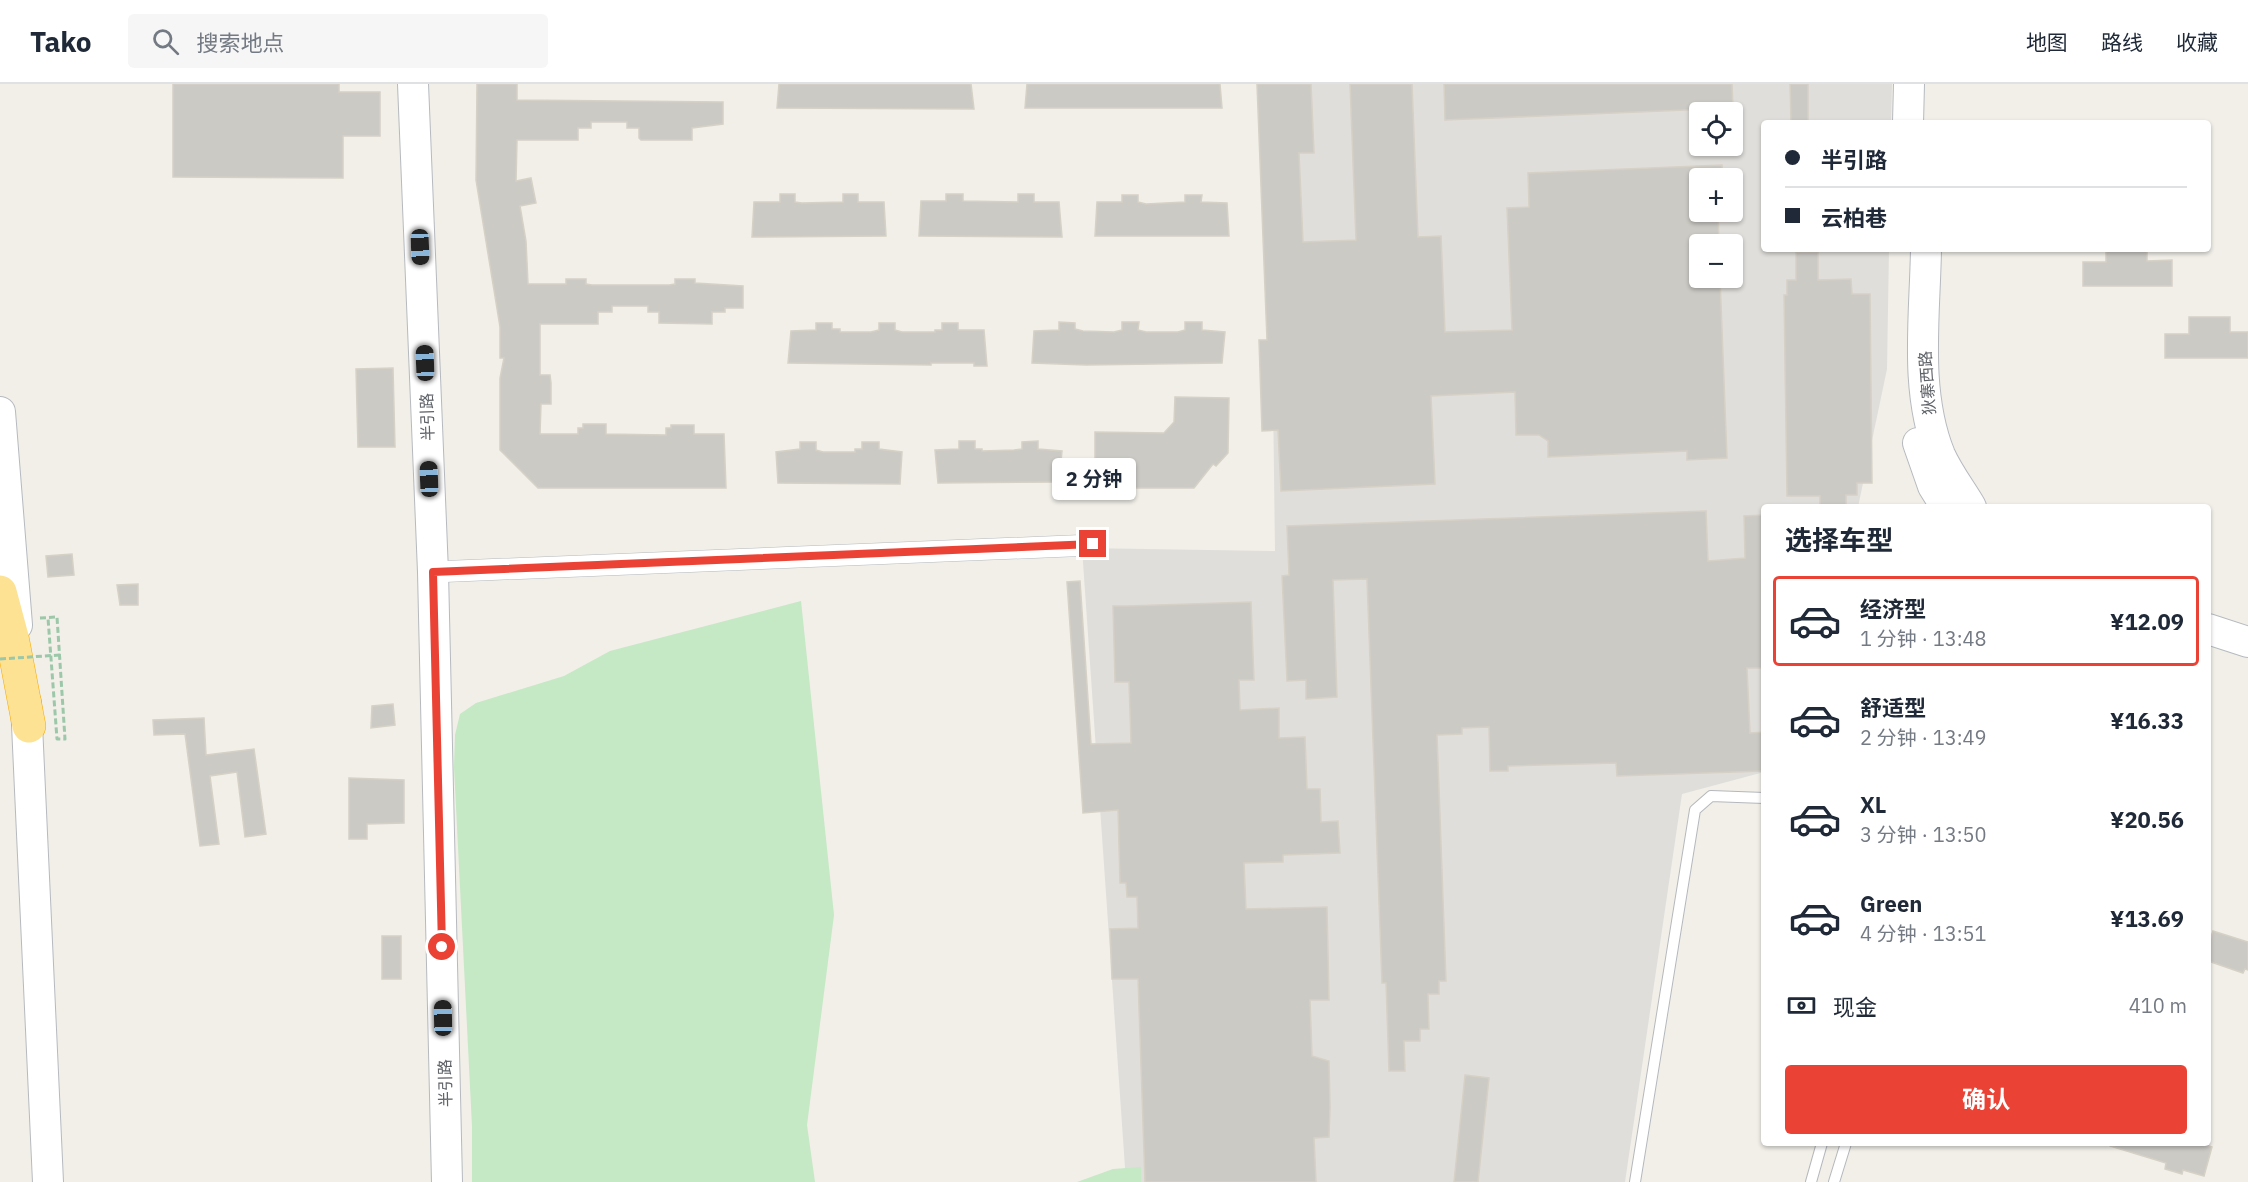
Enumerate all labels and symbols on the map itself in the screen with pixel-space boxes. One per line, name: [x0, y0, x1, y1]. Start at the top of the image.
car: [410, 229, 430, 265]
car: [415, 345, 435, 381]
street label: 狄寨西路: [1915, 350, 1939, 416]
street label: 半引路: [416, 393, 438, 441]
callout: 2 分钟: [1051, 457, 1135, 499]
car: [419, 461, 439, 497]
route end: [1079, 530, 1106, 557]
route start: [428, 933, 455, 960]
car: [434, 1000, 452, 1036]
street label: 半引路: [435, 1059, 455, 1107]

